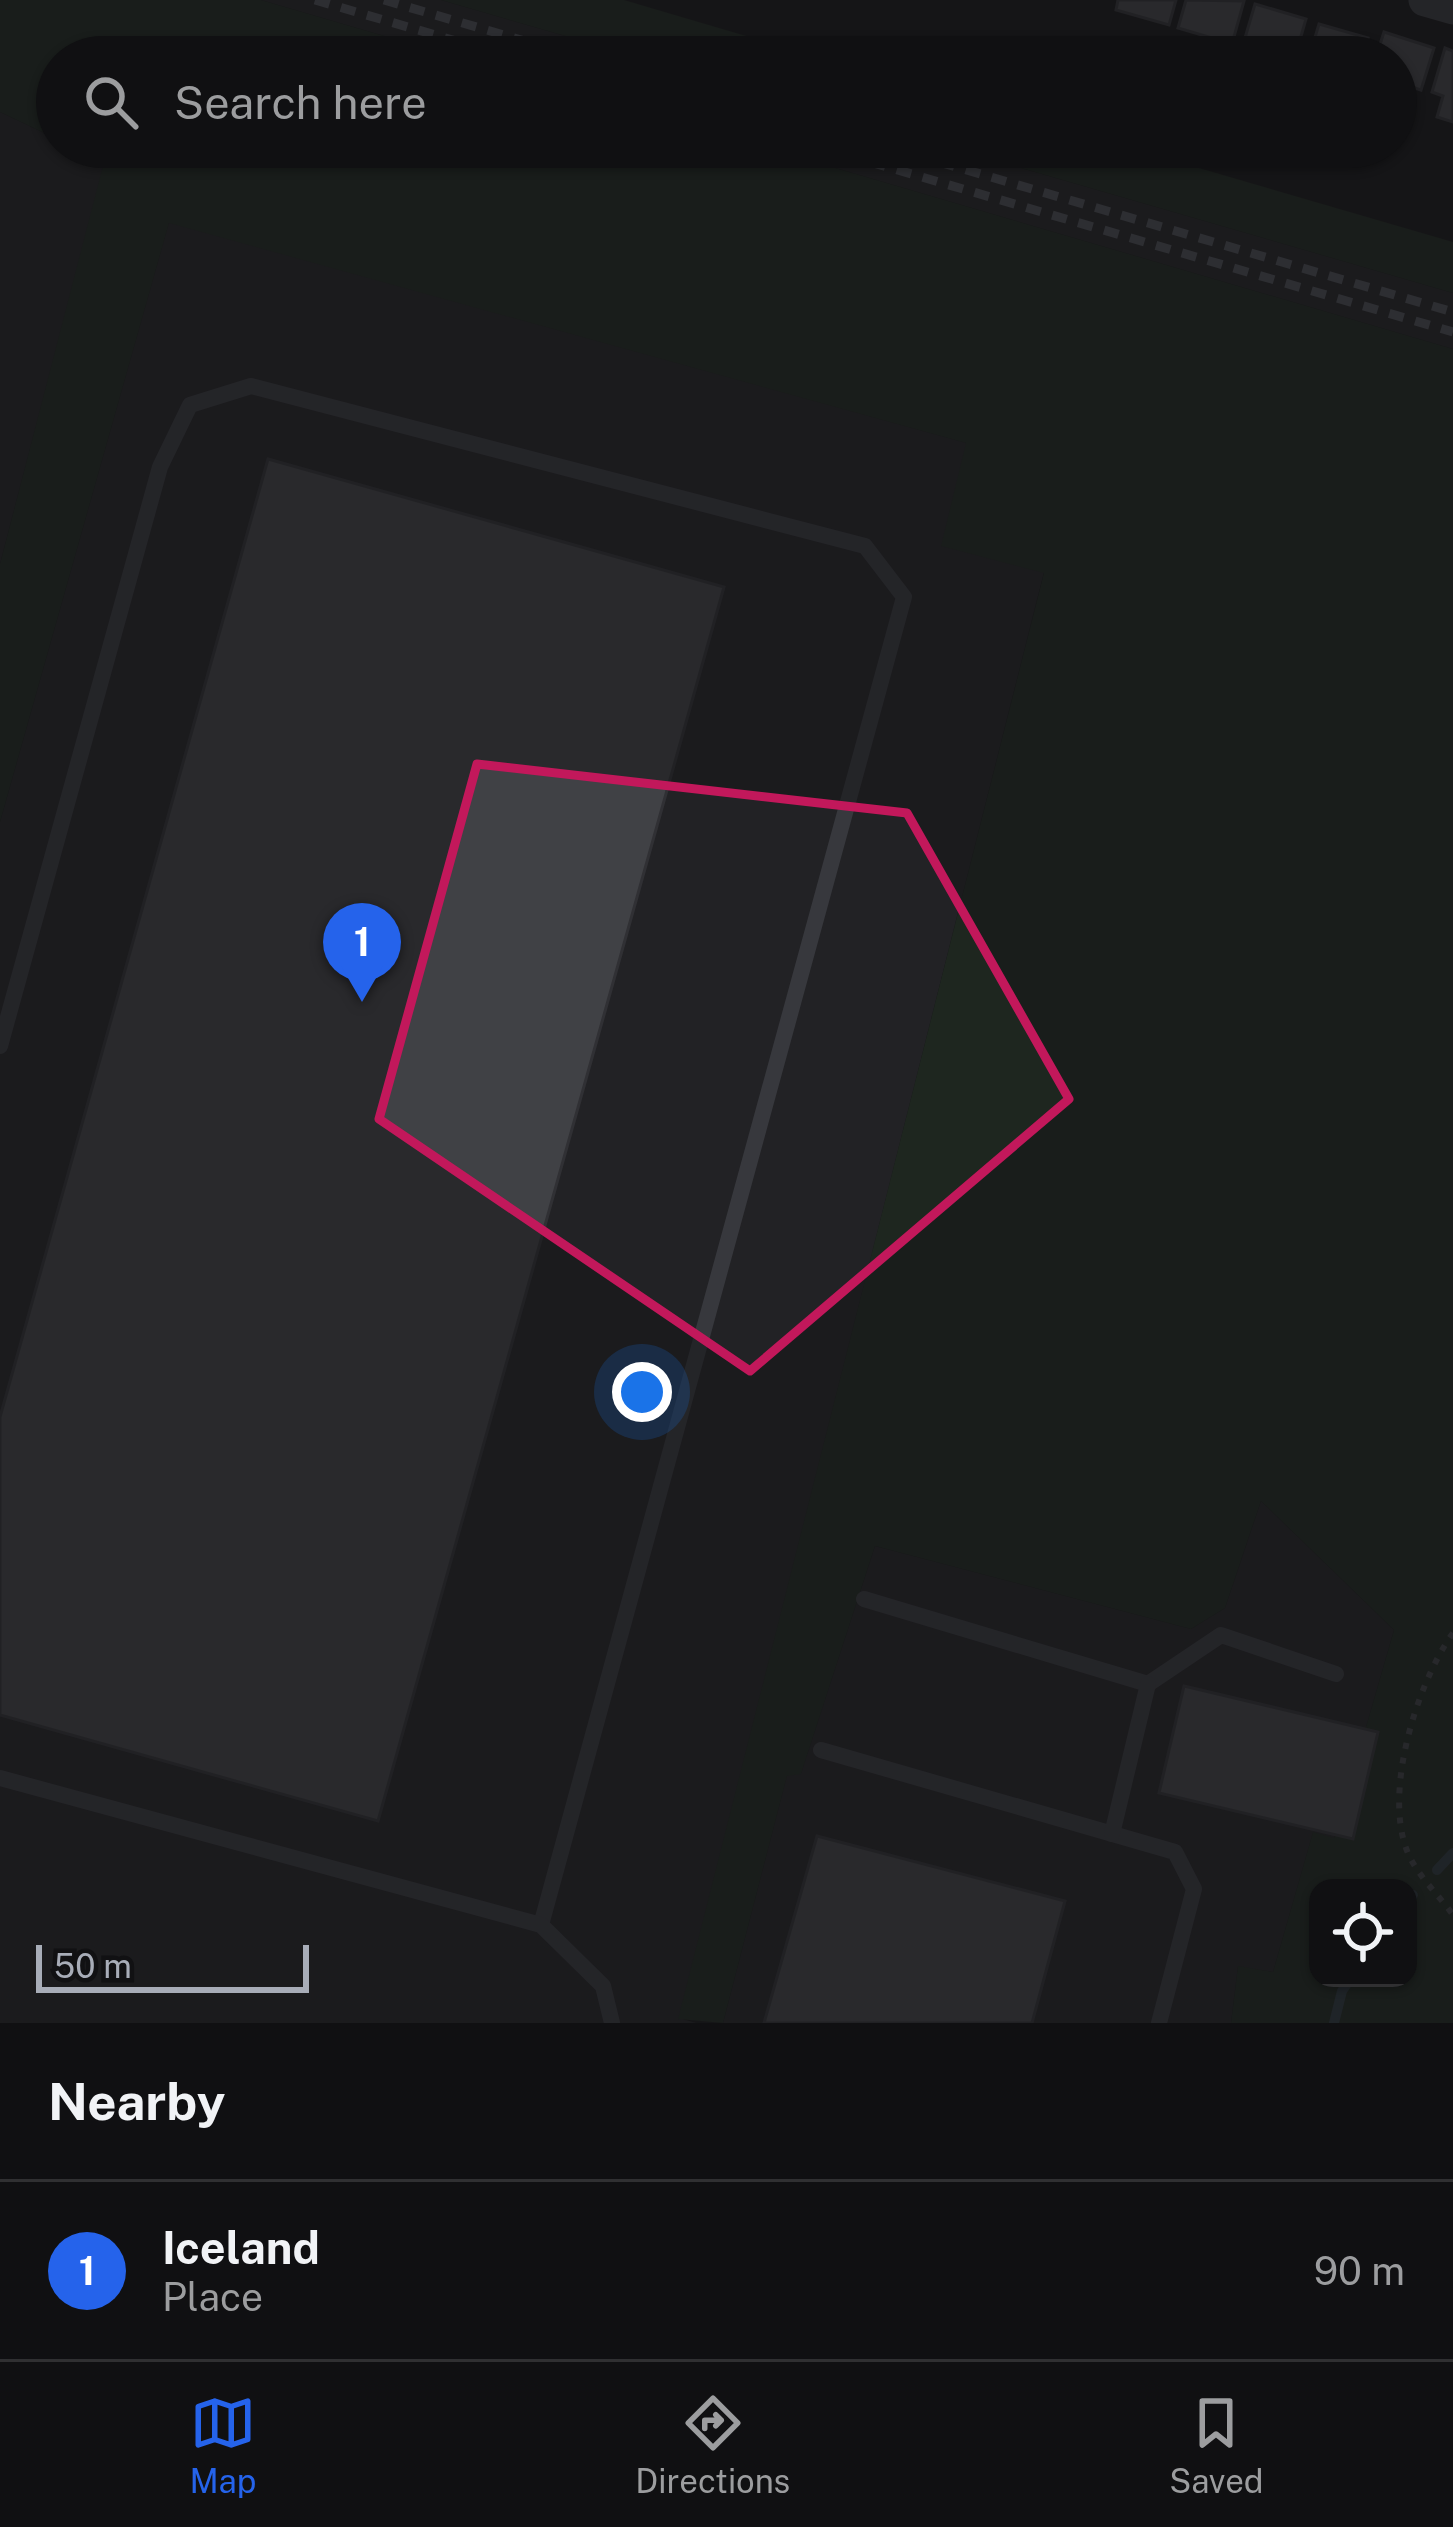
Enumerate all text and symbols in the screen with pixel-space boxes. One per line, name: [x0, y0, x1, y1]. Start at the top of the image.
search box: [36, 36, 1417, 168]
icon: search: [78, 69, 144, 135]
text: Search here: [174, 76, 427, 129]
pin: 1: [323, 903, 401, 1002]
your location: [612, 1362, 672, 1422]
map controls: [1309, 1879, 1417, 1987]
button: locate: [1309, 1879, 1417, 1987]
scale bar: [36, 1939, 309, 1992]
text: 50 m: [54, 1947, 132, 1985]
text: Nearby: [48, 2072, 225, 2131]
text: Iceland: [162, 2221, 320, 2274]
text: 1: [79, 2248, 95, 2294]
text: 90 m: [1314, 2248, 1405, 2294]
text: Place: [162, 2274, 263, 2320]
tab: Map: [189, 2390, 256, 2500]
tab: Directions: [635, 2390, 790, 2500]
tab: Saved: [1169, 2390, 1264, 2500]

